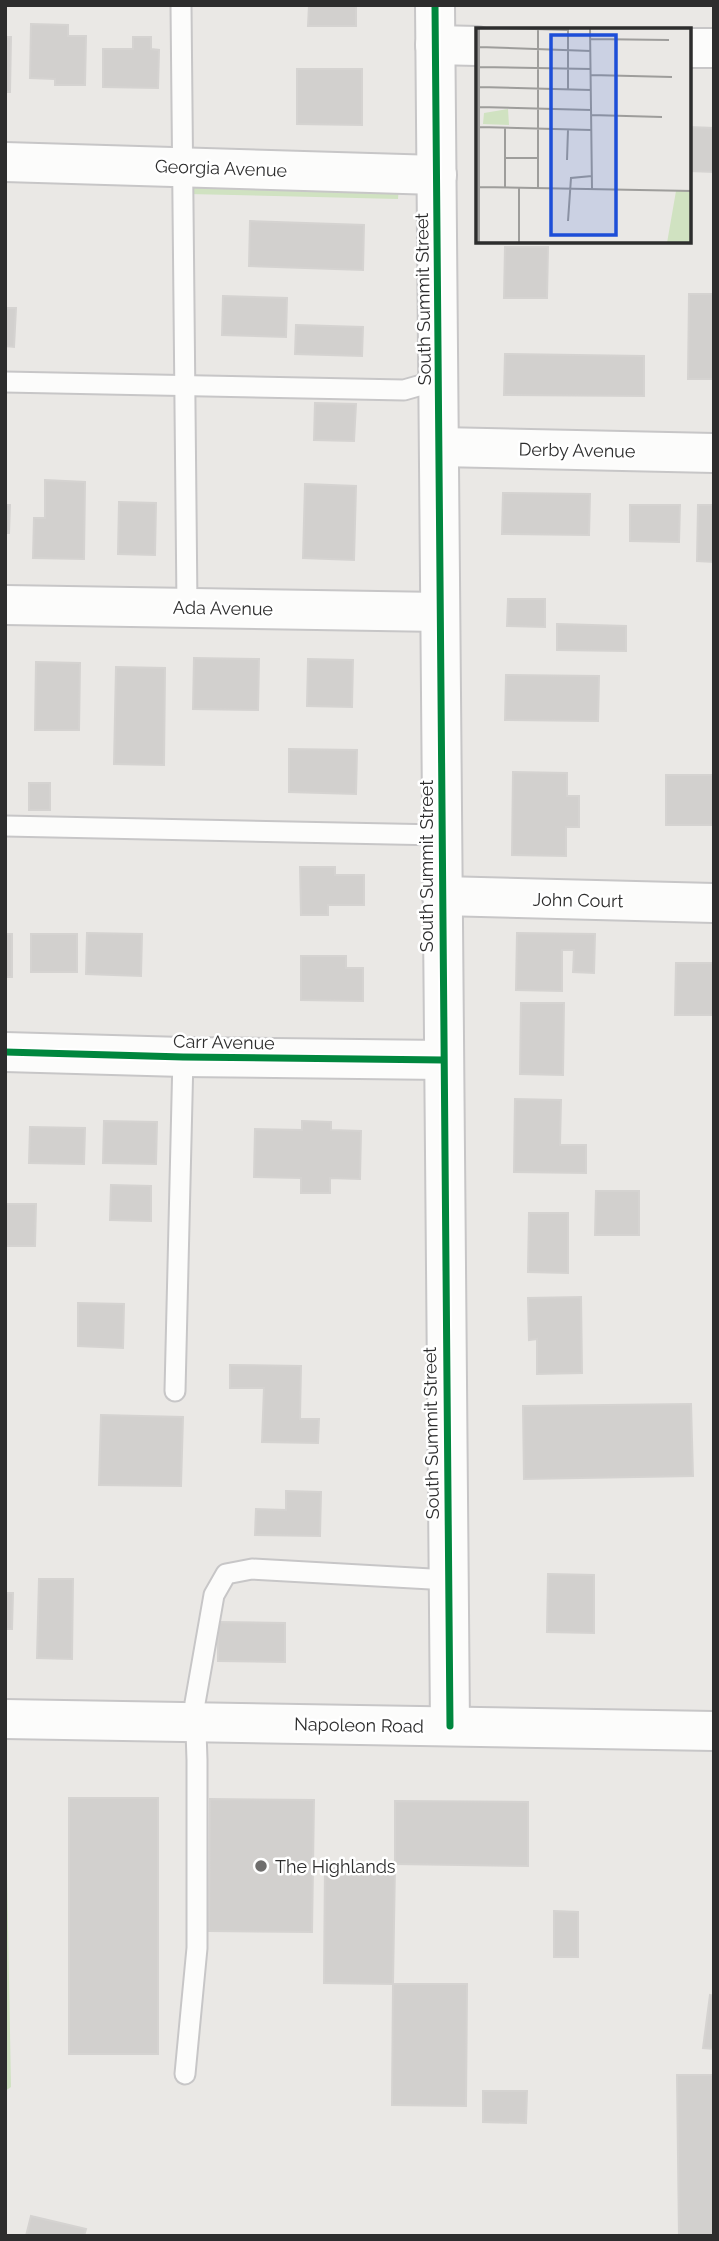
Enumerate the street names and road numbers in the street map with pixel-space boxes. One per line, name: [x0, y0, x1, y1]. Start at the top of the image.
street label: Georgia Avenue: [155, 155, 288, 181]
street label: South Summit Street: [411, 213, 435, 385]
street label: Derby Avenue: [518, 438, 636, 462]
street label: Ada Avenue: [173, 597, 274, 619]
street label: South Summit Street: [416, 780, 437, 952]
street label: John Court: [532, 889, 624, 911]
street label: Carr Avenue: [173, 1031, 275, 1053]
street label: South Summit Street: [419, 1347, 443, 1519]
street label: Napoleon Road: [294, 1713, 424, 1737]

